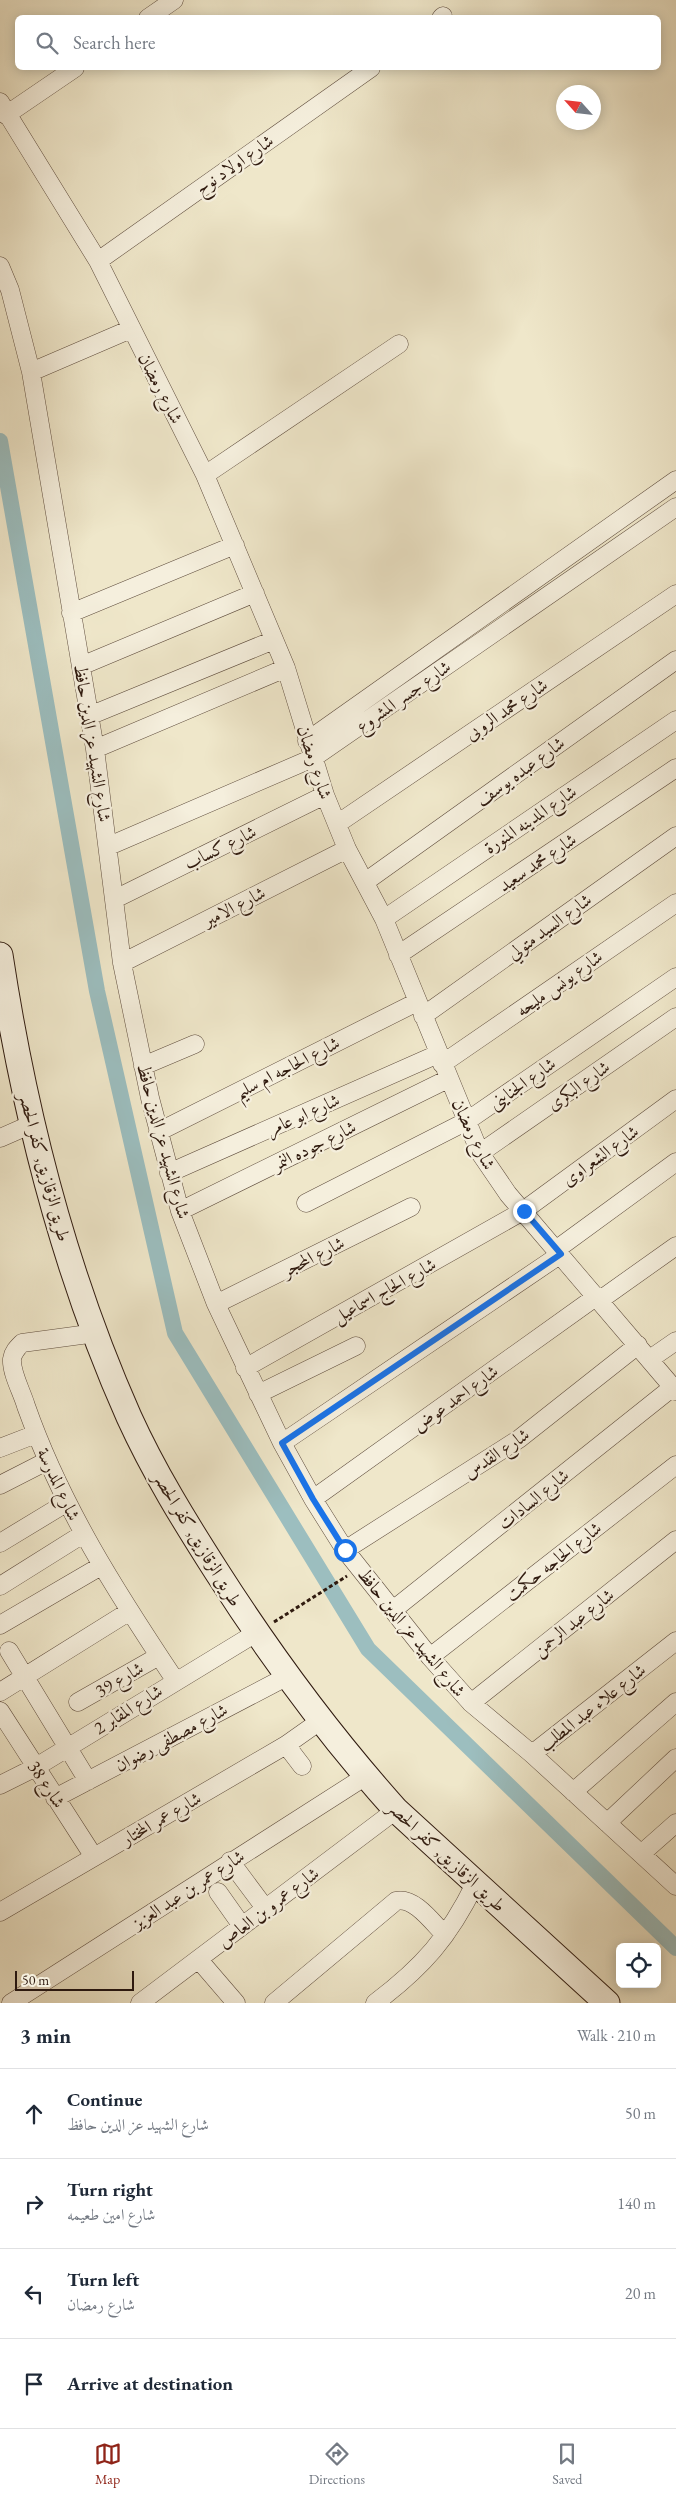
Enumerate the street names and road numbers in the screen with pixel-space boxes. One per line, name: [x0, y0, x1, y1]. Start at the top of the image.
street label: شارع اولاد نوح: [190, 129, 281, 204]
street label: شارع رمضان: [130, 349, 189, 429]
street label: شارع جسر المشروع: [351, 655, 457, 741]
street label: شارع الشهيد عز الدين حافظ: [65, 662, 117, 824]
street label: شارع محمد الروبى: [460, 673, 554, 748]
street label: شارع رمضان: [288, 722, 338, 803]
street label: شارع عبده يوسف: [471, 731, 571, 814]
street label: شارع المدينه المنورة: [479, 780, 583, 862]
street label: شارع كساب: [180, 820, 262, 878]
street label: شارع محمد سعيد: [493, 827, 583, 900]
street label: شارع الامير: [197, 880, 271, 936]
street label: شارع السيد متولي: [502, 888, 598, 968]
street label: شارع يونس مليحه: [511, 945, 609, 1025]
street label: شارع الحاجه ام سليم: [231, 1031, 347, 1110]
street label: شارع الجناينى: [484, 1052, 562, 1118]
street label: شارع البكرى: [542, 1055, 616, 1118]
street label: شارع الشهيد عز الدين حافظ: [128, 1061, 196, 1222]
street label: طريق الزقازيق, كفر الحصر: [13, 1088, 76, 1244]
street label: شارع ابو عامر: [263, 1088, 345, 1144]
street label: شارع رمضان: [443, 1095, 501, 1175]
street label: شارع جوده النمر: [267, 1115, 361, 1180]
street label: شارع الشعراوى: [557, 1119, 645, 1194]
street label: شارع المحجر: [276, 1230, 350, 1286]
street label: شارع الحاج اسماعيل: [328, 1252, 442, 1332]
street label: شارع احمد عوض: [408, 1359, 505, 1440]
street label: شارع القدس: [458, 1422, 536, 1487]
street label: شارع المدرسة: [28, 1444, 86, 1526]
street label: شارع السادات: [493, 1463, 576, 1538]
street label: طريق الزقازيق, كفر الحصر: [147, 1466, 247, 1611]
street label: شارع الحاجه حكمت: [500, 1516, 608, 1609]
street label: شارع الشهيد عز الدين حافظ: [350, 1563, 471, 1704]
street label: شارع عبد الرحمن: [528, 1583, 621, 1664]
street label: شارع 39: [91, 1656, 149, 1705]
street label: شارع علاء عبد المطلب: [534, 1658, 653, 1759]
street label: شارع المقابر 2: [89, 1679, 169, 1743]
street label: شارع مصطفى رضوان: [111, 1698, 233, 1780]
street label: شارع 38: [20, 1756, 71, 1814]
street label: شارع عمر المختار: [115, 1786, 207, 1855]
street label: طريق الزقازيق, كفر الحصر: [381, 1794, 511, 1917]
street label: شارع عمر بن عبد العزيز: [126, 1844, 251, 1938]
street label: شارع عمرو بن العاص: [213, 1861, 326, 1956]

